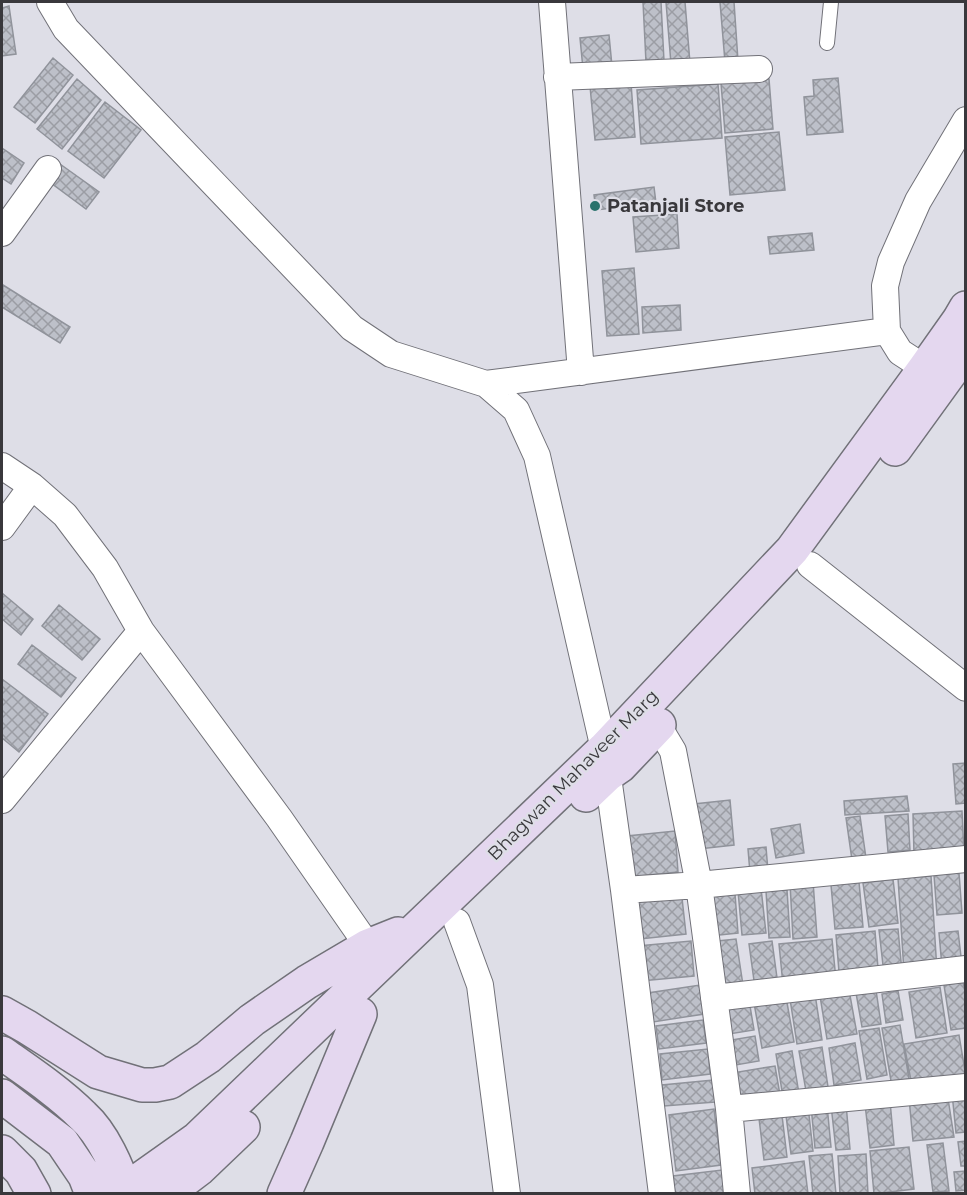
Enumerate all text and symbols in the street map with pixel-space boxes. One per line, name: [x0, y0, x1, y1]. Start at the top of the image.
place label: Patanjali Store: [607, 195, 744, 217]
marker: Patanjali Store: [588, 199, 602, 213]
street label: Bhagwan Mahaveer Marg: [483, 685, 663, 865]

